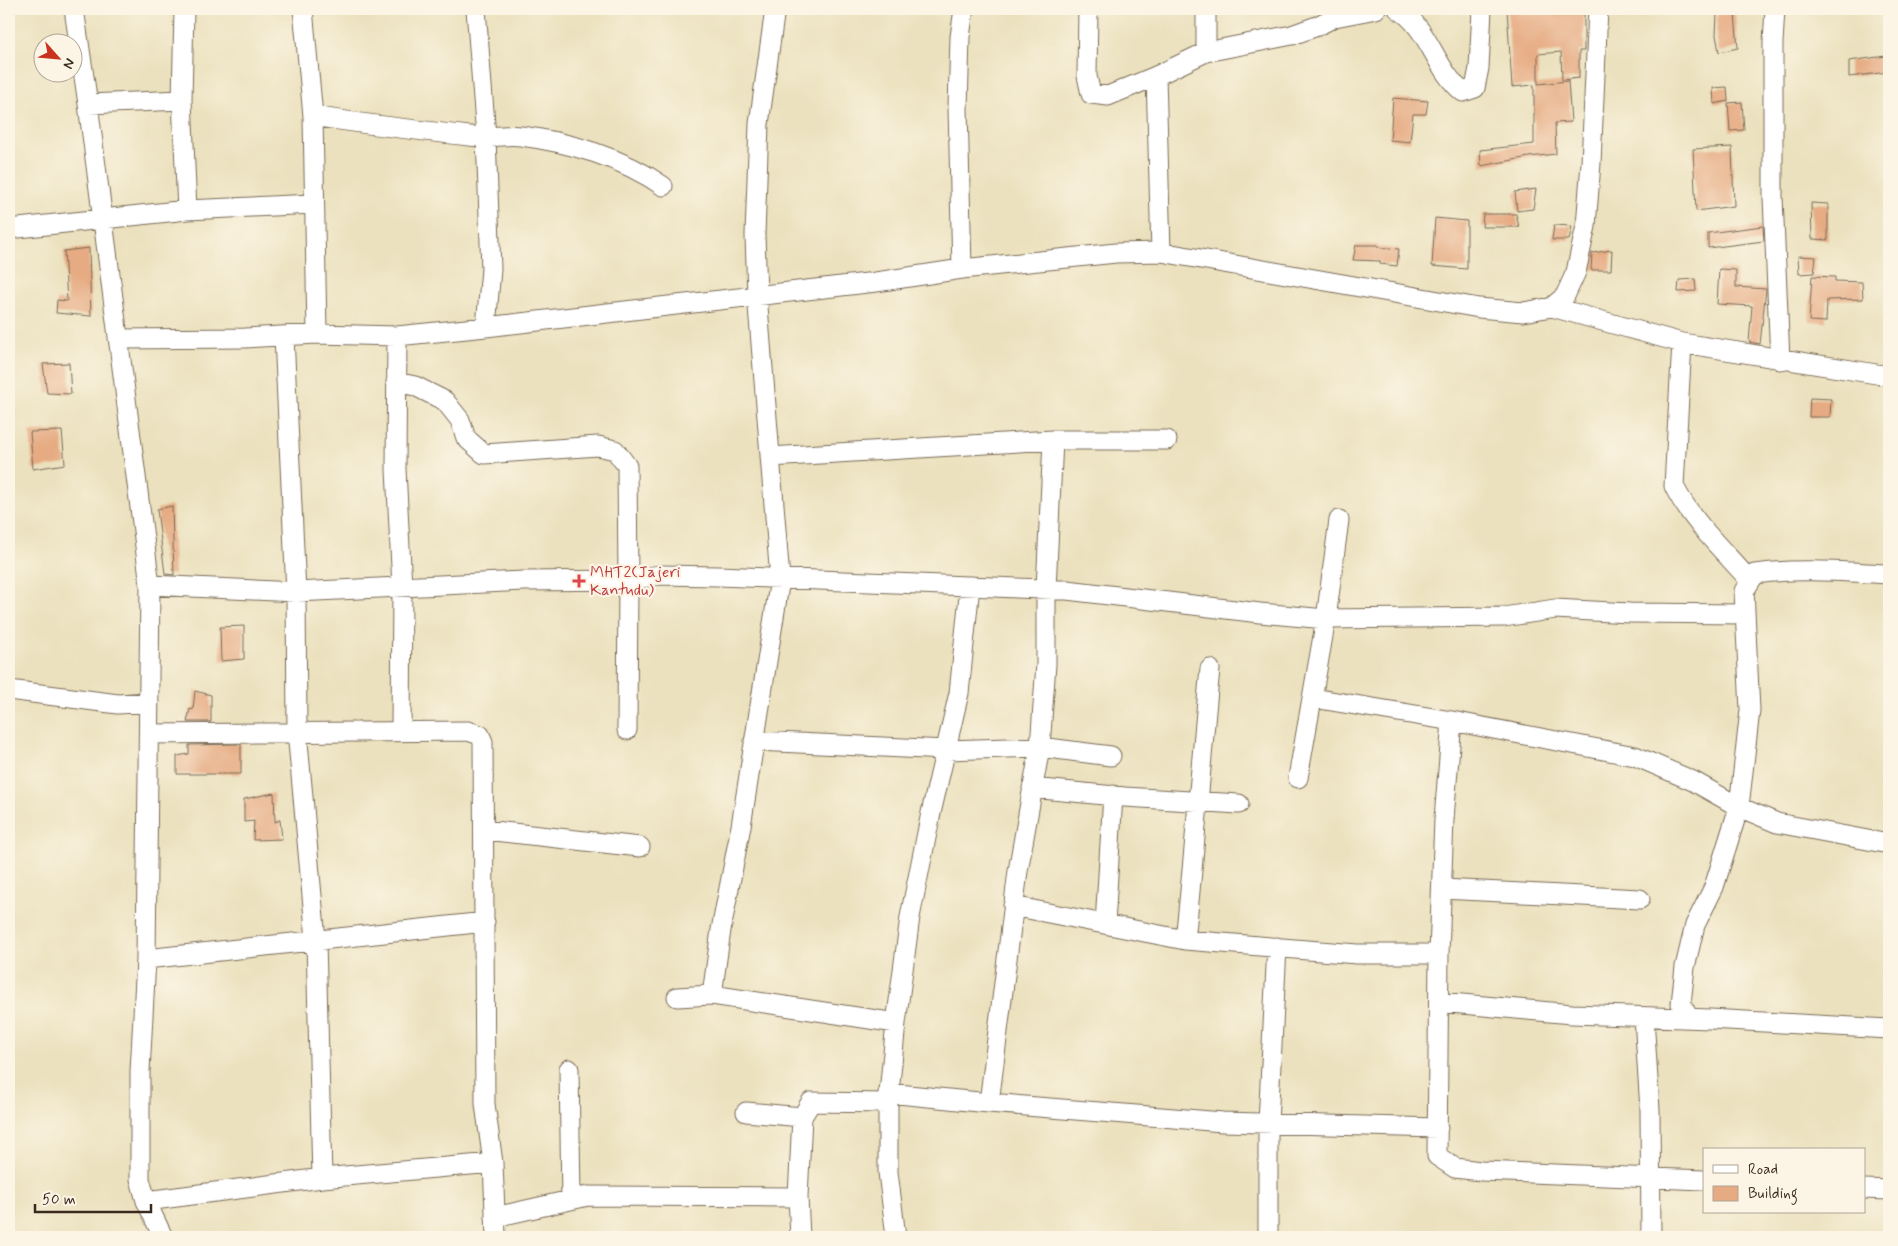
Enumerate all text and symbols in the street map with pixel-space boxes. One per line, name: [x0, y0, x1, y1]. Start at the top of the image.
north arrow: [32, 32, 82, 82]
text: N: [59, 55, 79, 72]
place label: MHT2(Jajeri Kantudu): [590, 562, 681, 601]
marker: MHT2(Jajeri Kantudu): [572, 574, 586, 588]
legend: [1703, 1148, 1866, 1214]
text: Road: [1748, 1160, 1778, 1180]
scale bar: [35, 1181, 151, 1213]
text: Building: [1748, 1184, 1798, 1205]
text: 50 m: [42, 1190, 76, 1210]

